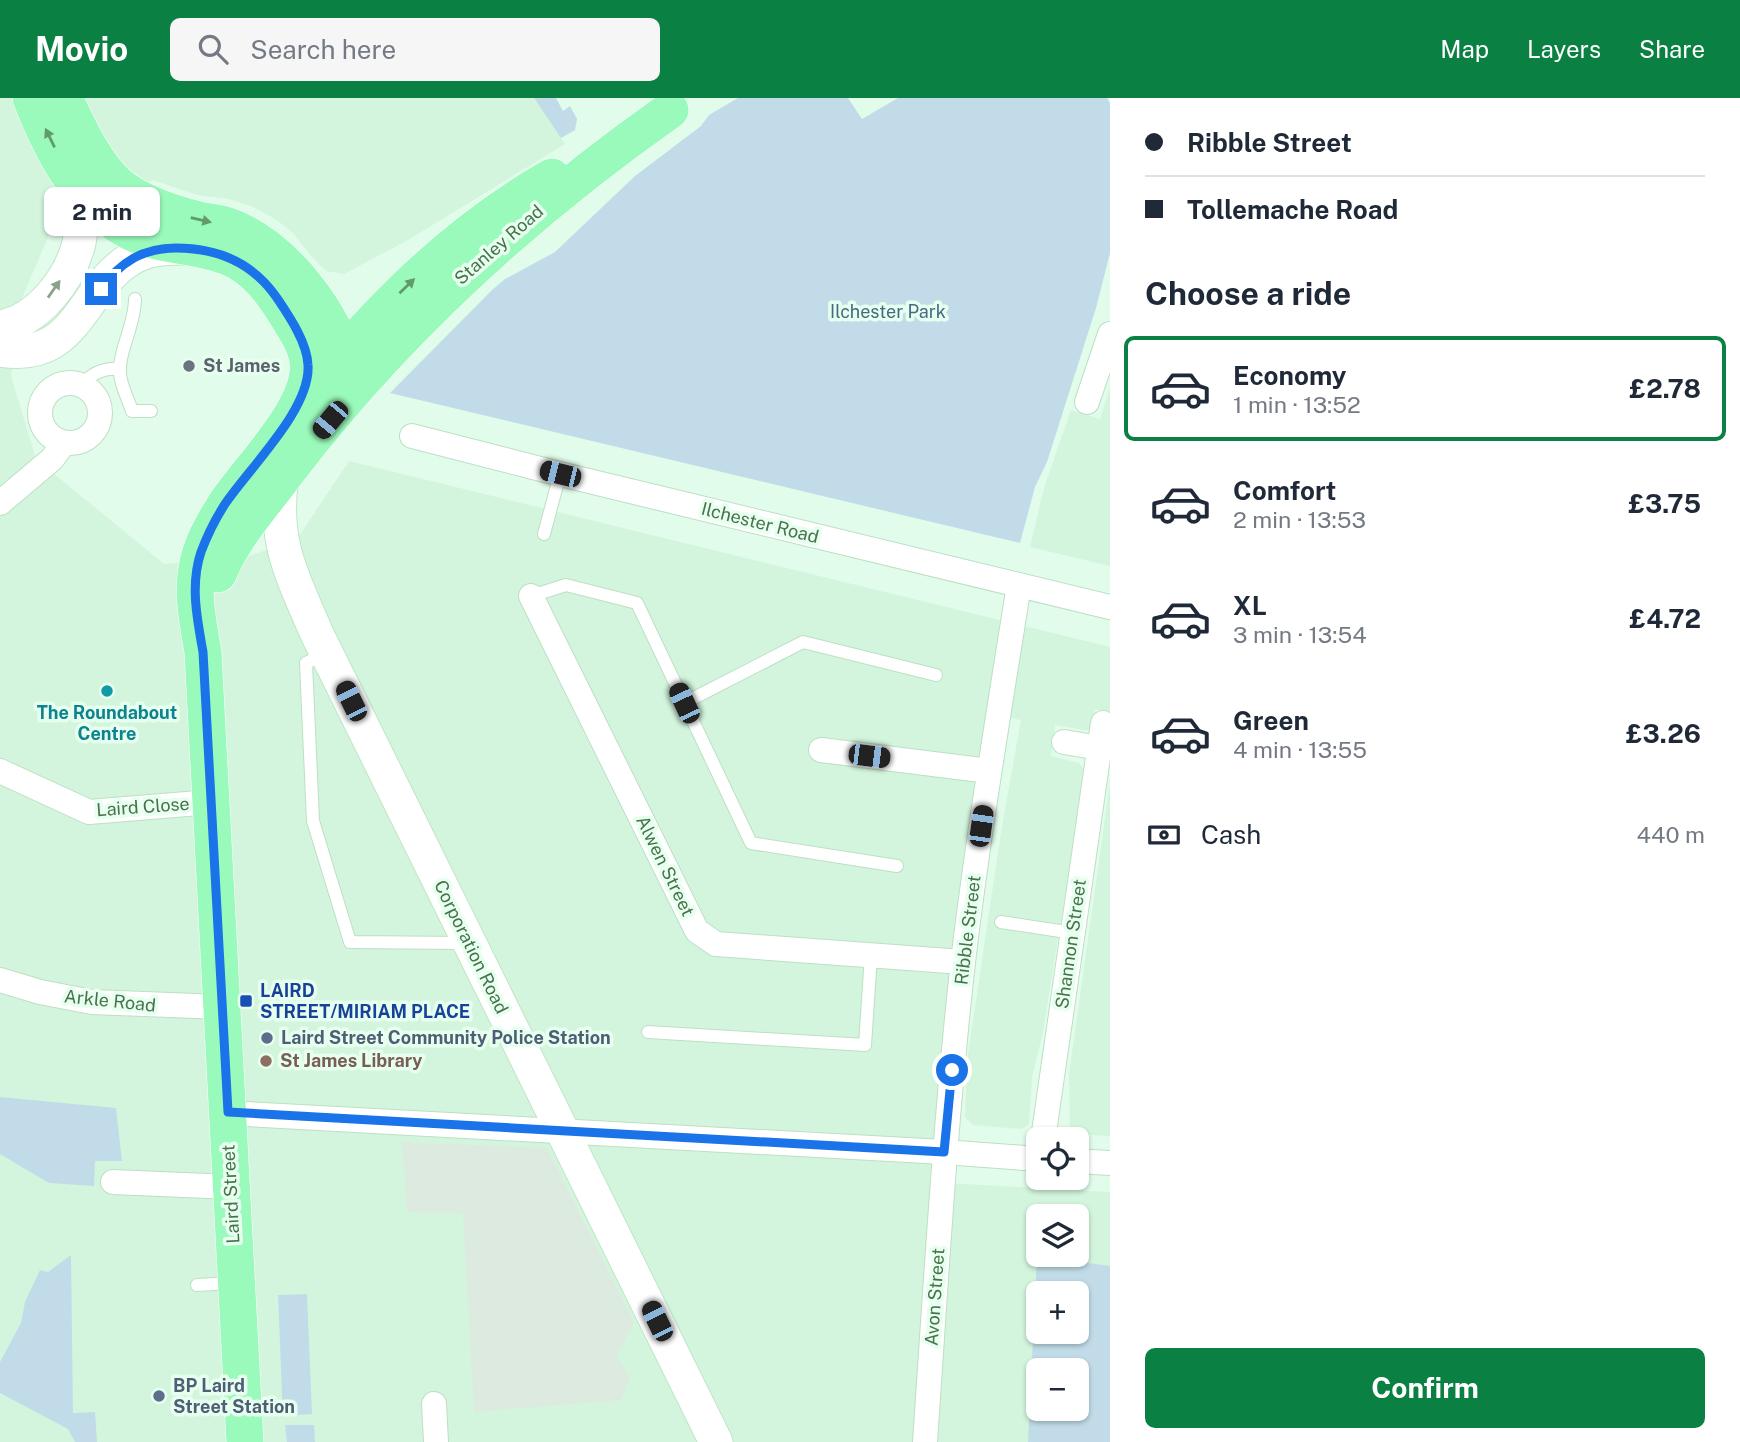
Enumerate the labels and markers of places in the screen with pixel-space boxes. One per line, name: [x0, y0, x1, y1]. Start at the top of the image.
place label: St James: [203, 355, 280, 376]
marker: St James: [181, 358, 197, 374]
marker: The Roundabout Centre: [99, 683, 115, 699]
place label: The Roundabout Centre: [37, 702, 177, 744]
place label: LAIRD STREET/MIRIAM PLACE: [260, 980, 470, 1022]
marker: LAIRD STREET/MIRIAM PLACE: [238, 993, 254, 1009]
place label: Laird Street Community Police Station: [281, 1027, 611, 1048]
marker: Laird Street Community Police Station: [259, 1030, 275, 1046]
place label: St James Library: [280, 1050, 422, 1071]
marker: St James Library: [258, 1053, 274, 1069]
place label: BP Laird Street Station: [173, 1375, 295, 1417]
marker: BP Laird Street Station: [151, 1388, 167, 1404]

